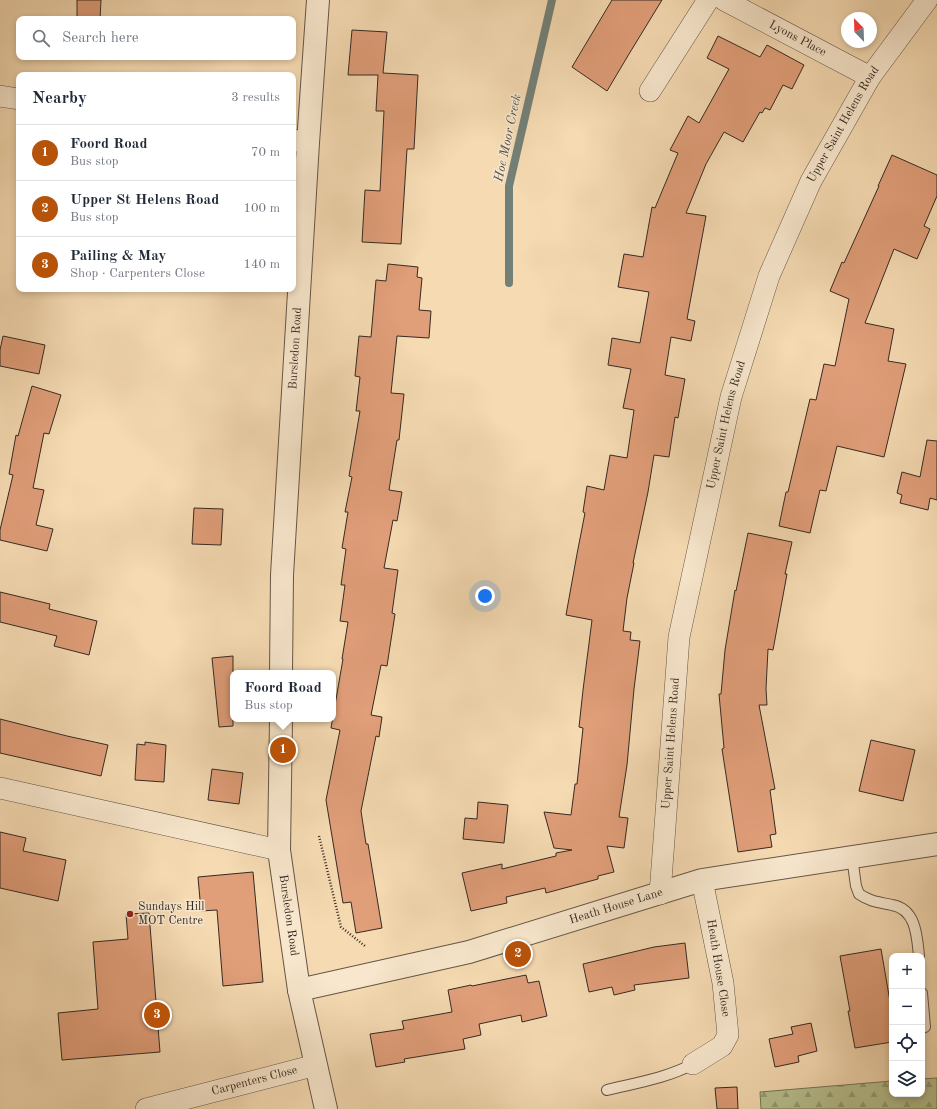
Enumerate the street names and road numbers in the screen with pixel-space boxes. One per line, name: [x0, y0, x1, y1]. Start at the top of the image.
street label: Lyons Place: [767, 19, 828, 59]
street label: Upper Saint Helens Road: [805, 64, 882, 185]
street label: Bursledon Road: [287, 307, 304, 390]
street label: Upper Saint Helens Road: [705, 359, 748, 490]
street label: Upper Saint Helens Road: [660, 677, 682, 810]
street label: Bursledon Road: [277, 874, 300, 957]
street label: Heath House Lane: [568, 886, 665, 927]
street label: Heath House Close: [704, 918, 732, 1018]
street label: Carpenters Close: [210, 1064, 299, 1098]

